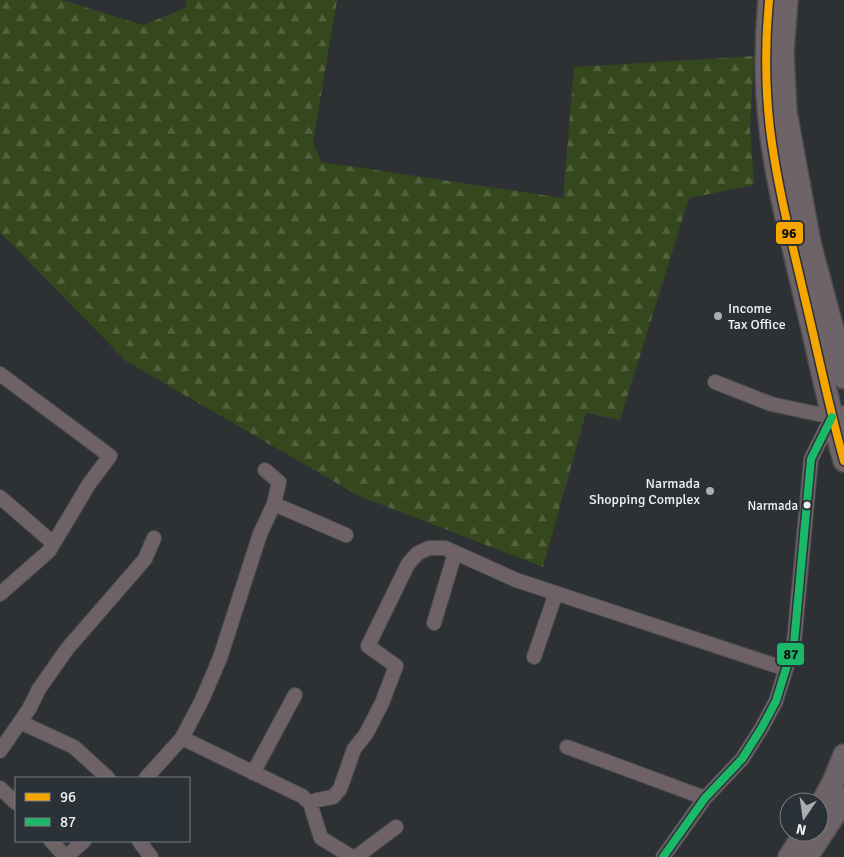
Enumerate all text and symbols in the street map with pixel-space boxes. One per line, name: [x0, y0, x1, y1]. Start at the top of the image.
line badge: 96: [775, 221, 804, 245]
text: 96: [781, 225, 797, 242]
place label: Income Tax Office: [728, 300, 786, 333]
marker: Income Tax Office: [712, 310, 724, 322]
place label: Narmada Shopping Complex: [589, 475, 701, 508]
marker: Narmada Shopping Complex: [704, 485, 716, 497]
place label: Narmada: [747, 498, 798, 514]
marker: Narmada: [802, 500, 812, 510]
line badge: 87: [776, 642, 805, 666]
text: 87: [783, 646, 799, 663]
legend: [15, 777, 190, 842]
text: 96: [60, 788, 76, 806]
north arrow: [779, 792, 829, 842]
text: 87: [60, 813, 76, 831]
text: N: [795, 820, 808, 839]

